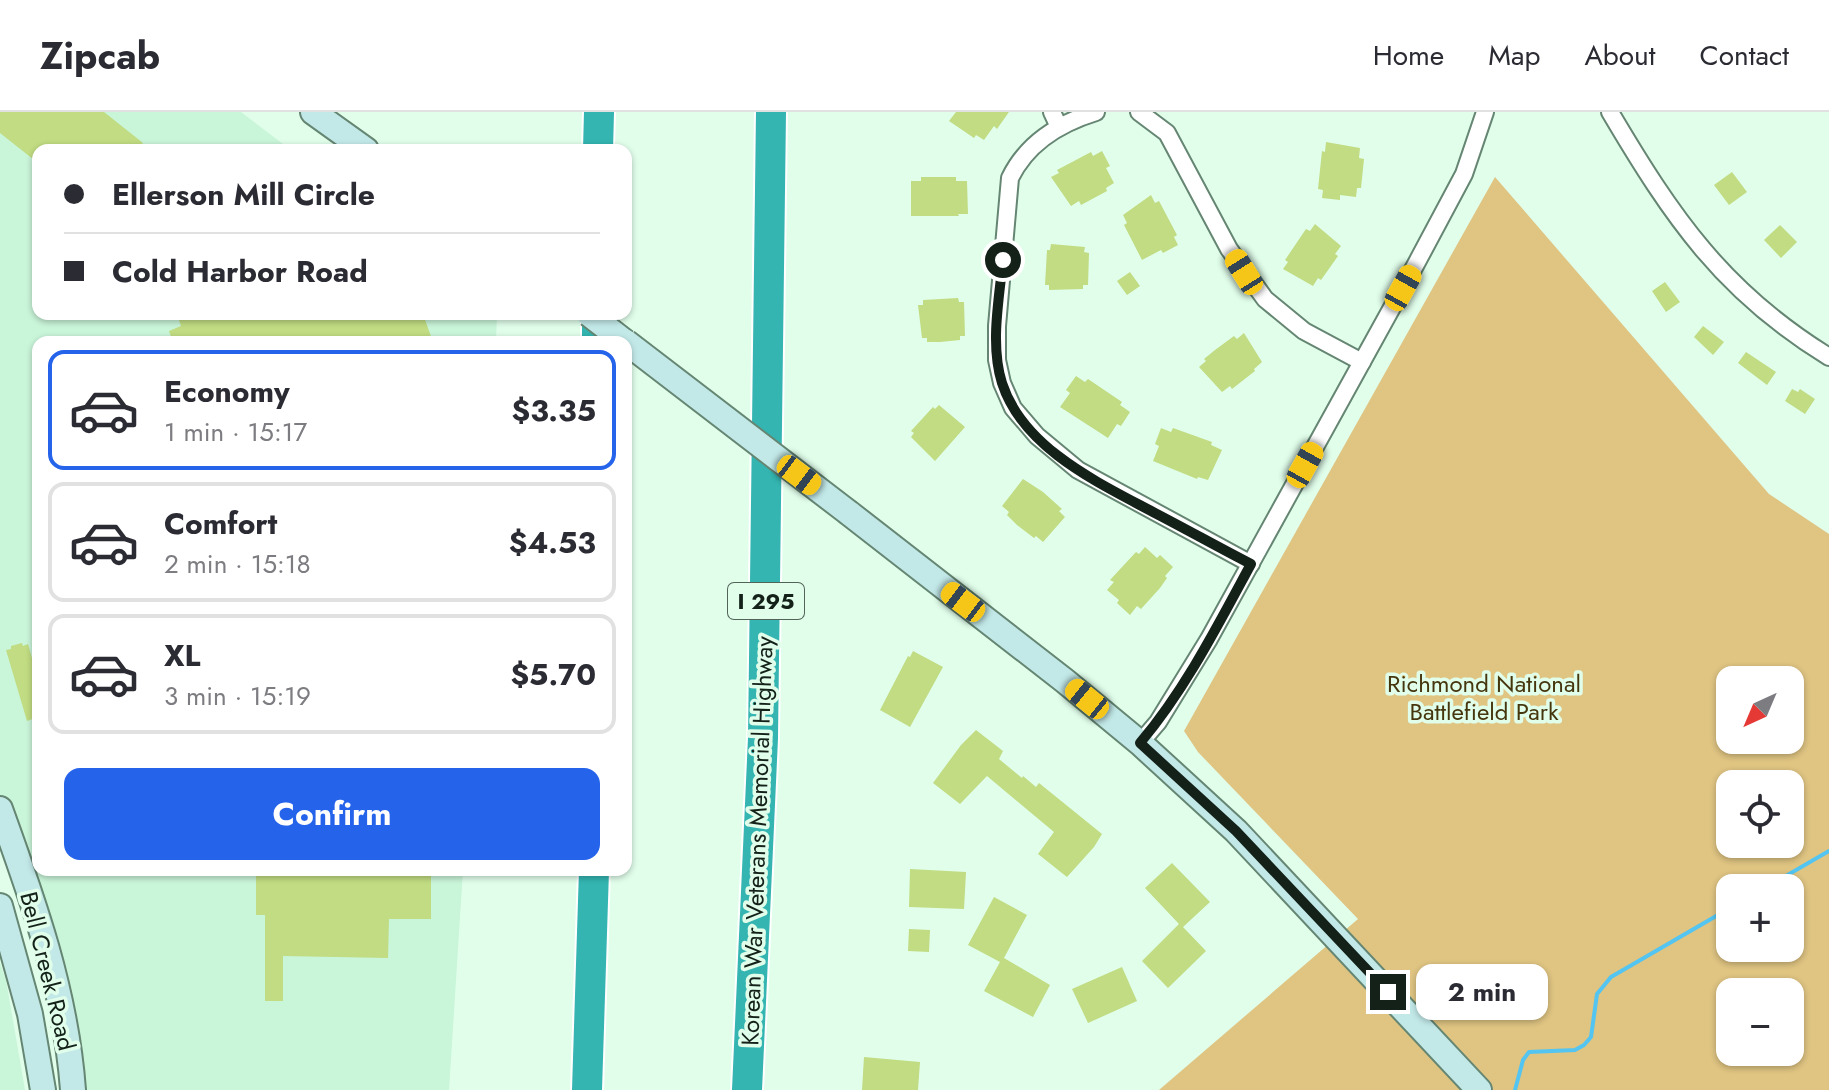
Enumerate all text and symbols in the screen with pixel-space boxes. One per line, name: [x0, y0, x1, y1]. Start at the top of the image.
text: Zipcab: [40, 28, 160, 83]
text: Home: [1373, 35, 1444, 76]
text: Map: [1488, 35, 1540, 76]
text: About: [1584, 35, 1656, 76]
text: Contact: [1700, 35, 1789, 76]
text: Ellerson Mill Circle: [112, 173, 375, 216]
route start: [985, 242, 1021, 278]
car: [1221, 245, 1267, 299]
text: Cold Harbor Road: [112, 250, 368, 293]
car: [1381, 261, 1425, 315]
text: Economy: [164, 370, 290, 413]
icon: car: [68, 374, 140, 446]
text: $3.35: [512, 389, 596, 432]
text: 1 min · 15:17: [164, 413, 307, 451]
car: [1283, 438, 1327, 492]
car: [773, 451, 825, 499]
text: Comfort: [164, 502, 277, 545]
icon: car: [68, 506, 140, 578]
text: $4.53: [509, 521, 596, 564]
text: 2 min · 15:18: [164, 545, 311, 583]
car: [937, 578, 989, 626]
road number: I 295: [728, 583, 804, 619]
text: XL: [164, 634, 200, 677]
street label: Korean War Veterans Memorial Highway: [732, 635, 782, 1046]
icon: car: [68, 638, 140, 710]
text: $5.70: [510, 653, 596, 696]
park label: Richmond National Battlefield Park: [1387, 666, 1581, 729]
north arrow: [1716, 666, 1804, 754]
map controls: [1716, 666, 1804, 1066]
car: [1061, 675, 1113, 723]
text: 3 min · 15:19: [164, 677, 311, 715]
button: Confirm: [64, 768, 600, 860]
button: locate: [1716, 770, 1804, 858]
button: +: [1716, 874, 1804, 962]
street label: Bell Creek Road: [11, 888, 85, 1054]
callout: 2 min: [1416, 964, 1548, 1020]
text: 2 min: [1448, 973, 1516, 1011]
route end: [1370, 974, 1406, 1010]
button: −: [1716, 978, 1804, 1066]

